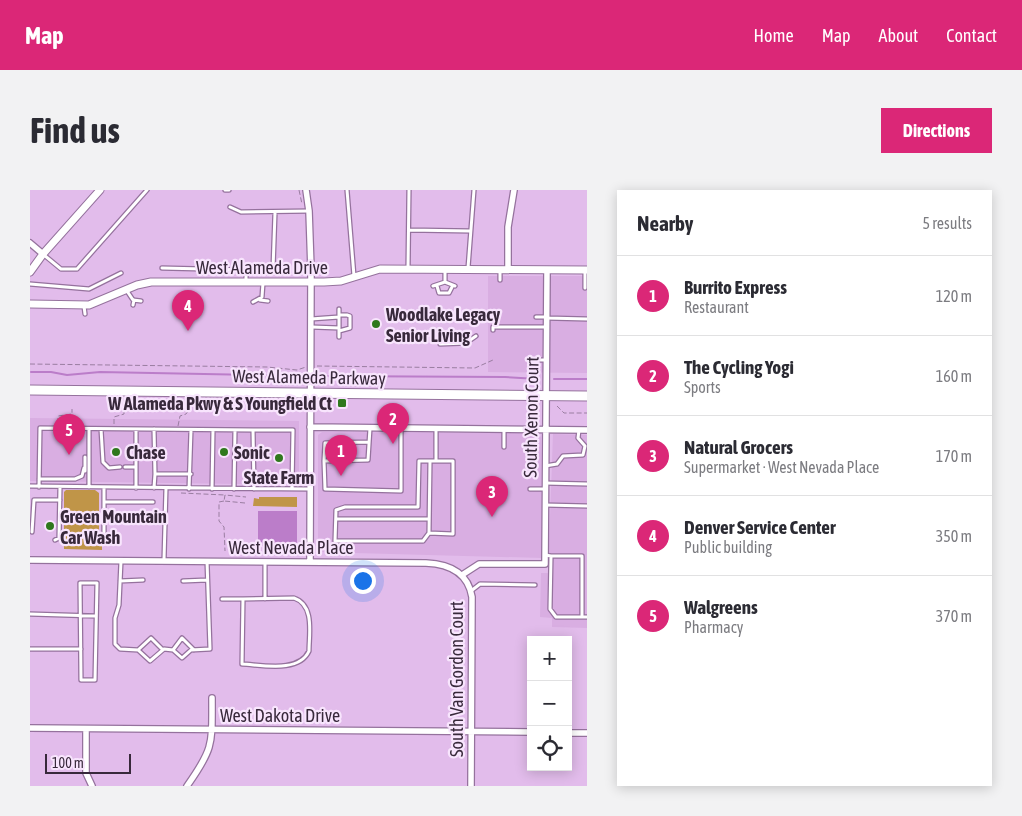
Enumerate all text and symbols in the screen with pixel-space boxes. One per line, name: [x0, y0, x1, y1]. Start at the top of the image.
text: Map: [25, 22, 64, 49]
text: Home: [754, 25, 794, 46]
text: Map: [822, 25, 851, 46]
text: About: [879, 25, 918, 46]
text: Contact: [946, 25, 997, 46]
button: Directions: [881, 108, 992, 153]
text: Find us: [30, 110, 120, 150]
text: Nearby: [637, 211, 693, 235]
text: 5 results: [922, 214, 972, 232]
street label: West Alameda Drive: [196, 257, 328, 278]
text: Burrito Express: [684, 276, 787, 298]
text: 1: [649, 287, 657, 305]
text: 120 m: [936, 287, 972, 305]
pin: 4: [172, 290, 204, 331]
text: Restaurant: [684, 298, 749, 316]
place label: Woodlake Legacy Senior Living: [385, 304, 501, 346]
marker: Woodlake Legacy Senior Living: [370, 318, 382, 330]
street label: South Xenon Court: [519, 356, 543, 478]
text: The Cycling Yogi: [684, 356, 794, 378]
street label: West Alameda Parkway: [232, 365, 386, 389]
text: 2: [649, 367, 657, 385]
text: 160 m: [936, 367, 972, 385]
text: Sports: [684, 378, 721, 396]
place label: W Alameda Pkwy & S Youngfield Ct: [107, 393, 333, 414]
marker: W Alameda Pkwy & S Youngfield Ct: [336, 397, 348, 409]
pin: 2: [377, 403, 409, 444]
pin: 5: [53, 414, 85, 455]
pin: 1: [325, 435, 357, 476]
text: Natural Grocers: [684, 436, 793, 458]
place label: Chase: [126, 442, 166, 463]
place label: Sonic: [234, 442, 270, 463]
marker: Chase: [110, 446, 122, 458]
marker: Sonic: [218, 446, 230, 458]
text: 3: [649, 447, 657, 465]
text: 170 m: [936, 447, 972, 465]
marker: State Farm: [273, 452, 285, 464]
text: Supermarket · West Nevada Place: [684, 458, 879, 476]
place label: State Farm: [244, 467, 314, 488]
pin: 3: [476, 476, 508, 517]
place label: Green Mountain Car Wash: [60, 506, 167, 548]
text: Denver Service Center: [684, 516, 836, 538]
marker: Green Mountain Car Wash: [44, 520, 56, 532]
text: 4: [649, 527, 657, 545]
text: 350 m: [936, 527, 972, 545]
street label: West Nevada Place: [228, 537, 354, 558]
text: Public building: [684, 538, 772, 556]
your location: [350, 568, 376, 594]
text: Walgreens: [684, 596, 758, 618]
street label: South Van Gordon Court: [446, 601, 467, 757]
text: 5: [649, 607, 657, 625]
text: 370 m: [936, 607, 972, 625]
text: Pharmacy: [684, 618, 743, 636]
map controls: [527, 636, 572, 771]
button: +: [527, 636, 572, 681]
button: −: [527, 681, 572, 726]
street label: West Dakota Drive: [220, 705, 340, 726]
button: locate: [527, 726, 572, 771]
scale bar: [45, 751, 131, 774]
text: 100 m: [52, 755, 84, 771]

